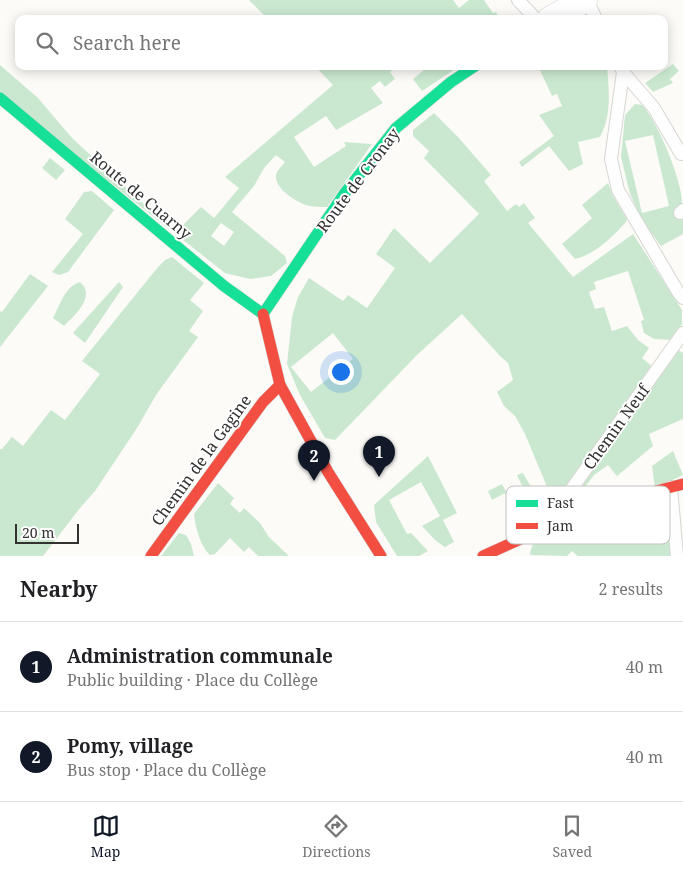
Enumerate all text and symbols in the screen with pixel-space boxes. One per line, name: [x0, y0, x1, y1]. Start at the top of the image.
search box: [15, 15, 668, 70]
icon: search: [33, 29, 61, 57]
text: Search here: [73, 30, 181, 56]
street label: Route de Cronay: [311, 123, 405, 237]
street label: Route de Cuarny: [86, 146, 197, 245]
your location: [328, 359, 354, 385]
street label: Chemin Neuf: [578, 378, 656, 474]
street label: Chemin de la Gagine: [146, 390, 256, 530]
pin: 1: [363, 436, 395, 477]
pin: 2: [298, 440, 330, 481]
legend: [506, 486, 670, 544]
text: Fast: [547, 493, 574, 512]
text: Jam: [546, 516, 573, 535]
scale bar: [15, 521, 79, 544]
text: 20 m: [22, 523, 55, 542]
text: Nearby: [20, 575, 98, 603]
text: 2 results: [599, 578, 663, 600]
text: Administration communale: [67, 643, 333, 669]
text: 1: [31, 656, 41, 678]
text: 40 m: [626, 656, 663, 678]
text: Public building · Place du Collège: [67, 669, 318, 691]
text: Pomy, village: [67, 733, 193, 759]
text: 2: [31, 746, 41, 768]
text: 40 m: [626, 746, 663, 768]
text: Bus stop · Place du Collège: [67, 759, 266, 781]
tab: Map: [91, 812, 120, 861]
tab: Directions: [302, 812, 371, 861]
tab: Saved: [552, 812, 592, 861]

